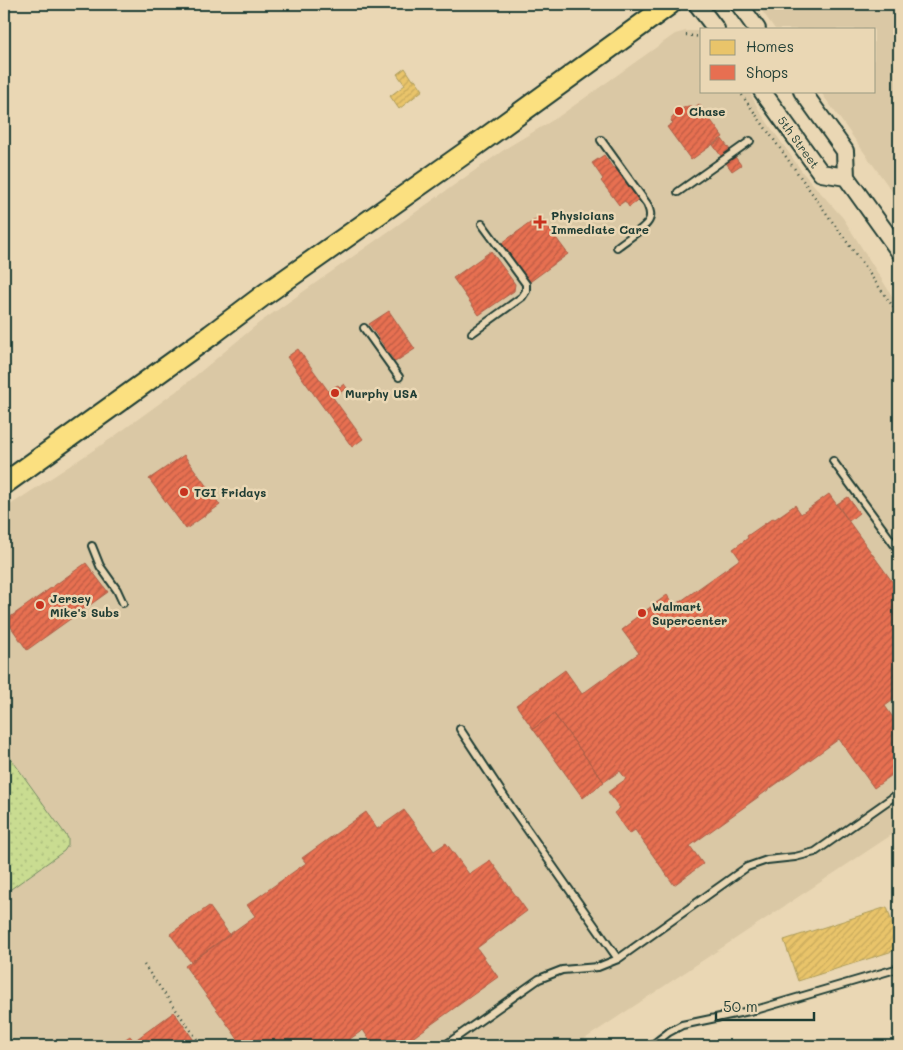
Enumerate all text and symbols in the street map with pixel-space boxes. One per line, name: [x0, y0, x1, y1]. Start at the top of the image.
legend: [700, 28, 876, 92]
text: Homes: [746, 36, 794, 56]
text: Shops: [746, 62, 788, 82]
place label: Chase: [689, 103, 725, 119]
marker: Chase: [673, 105, 685, 117]
street label: 5th Street: [775, 113, 823, 171]
place label: Physicians Immediate Care: [551, 207, 649, 237]
marker: Physicians Immediate Care: [533, 215, 547, 229]
place label: Murphy USA: [345, 385, 418, 401]
marker: Murphy USA: [329, 387, 341, 399]
place label: TGI Fridays: [194, 484, 266, 500]
marker: TGI Fridays: [178, 486, 190, 498]
place label: Jersey Mike's Subs: [50, 590, 119, 620]
place label: Walmart Supercenter: [652, 598, 727, 628]
marker: Jersey Mike's Subs: [34, 599, 46, 611]
marker: Walmart Supercenter: [636, 607, 648, 619]
scale bar: [716, 990, 813, 1022]
text: 50 m: [723, 996, 758, 1016]

